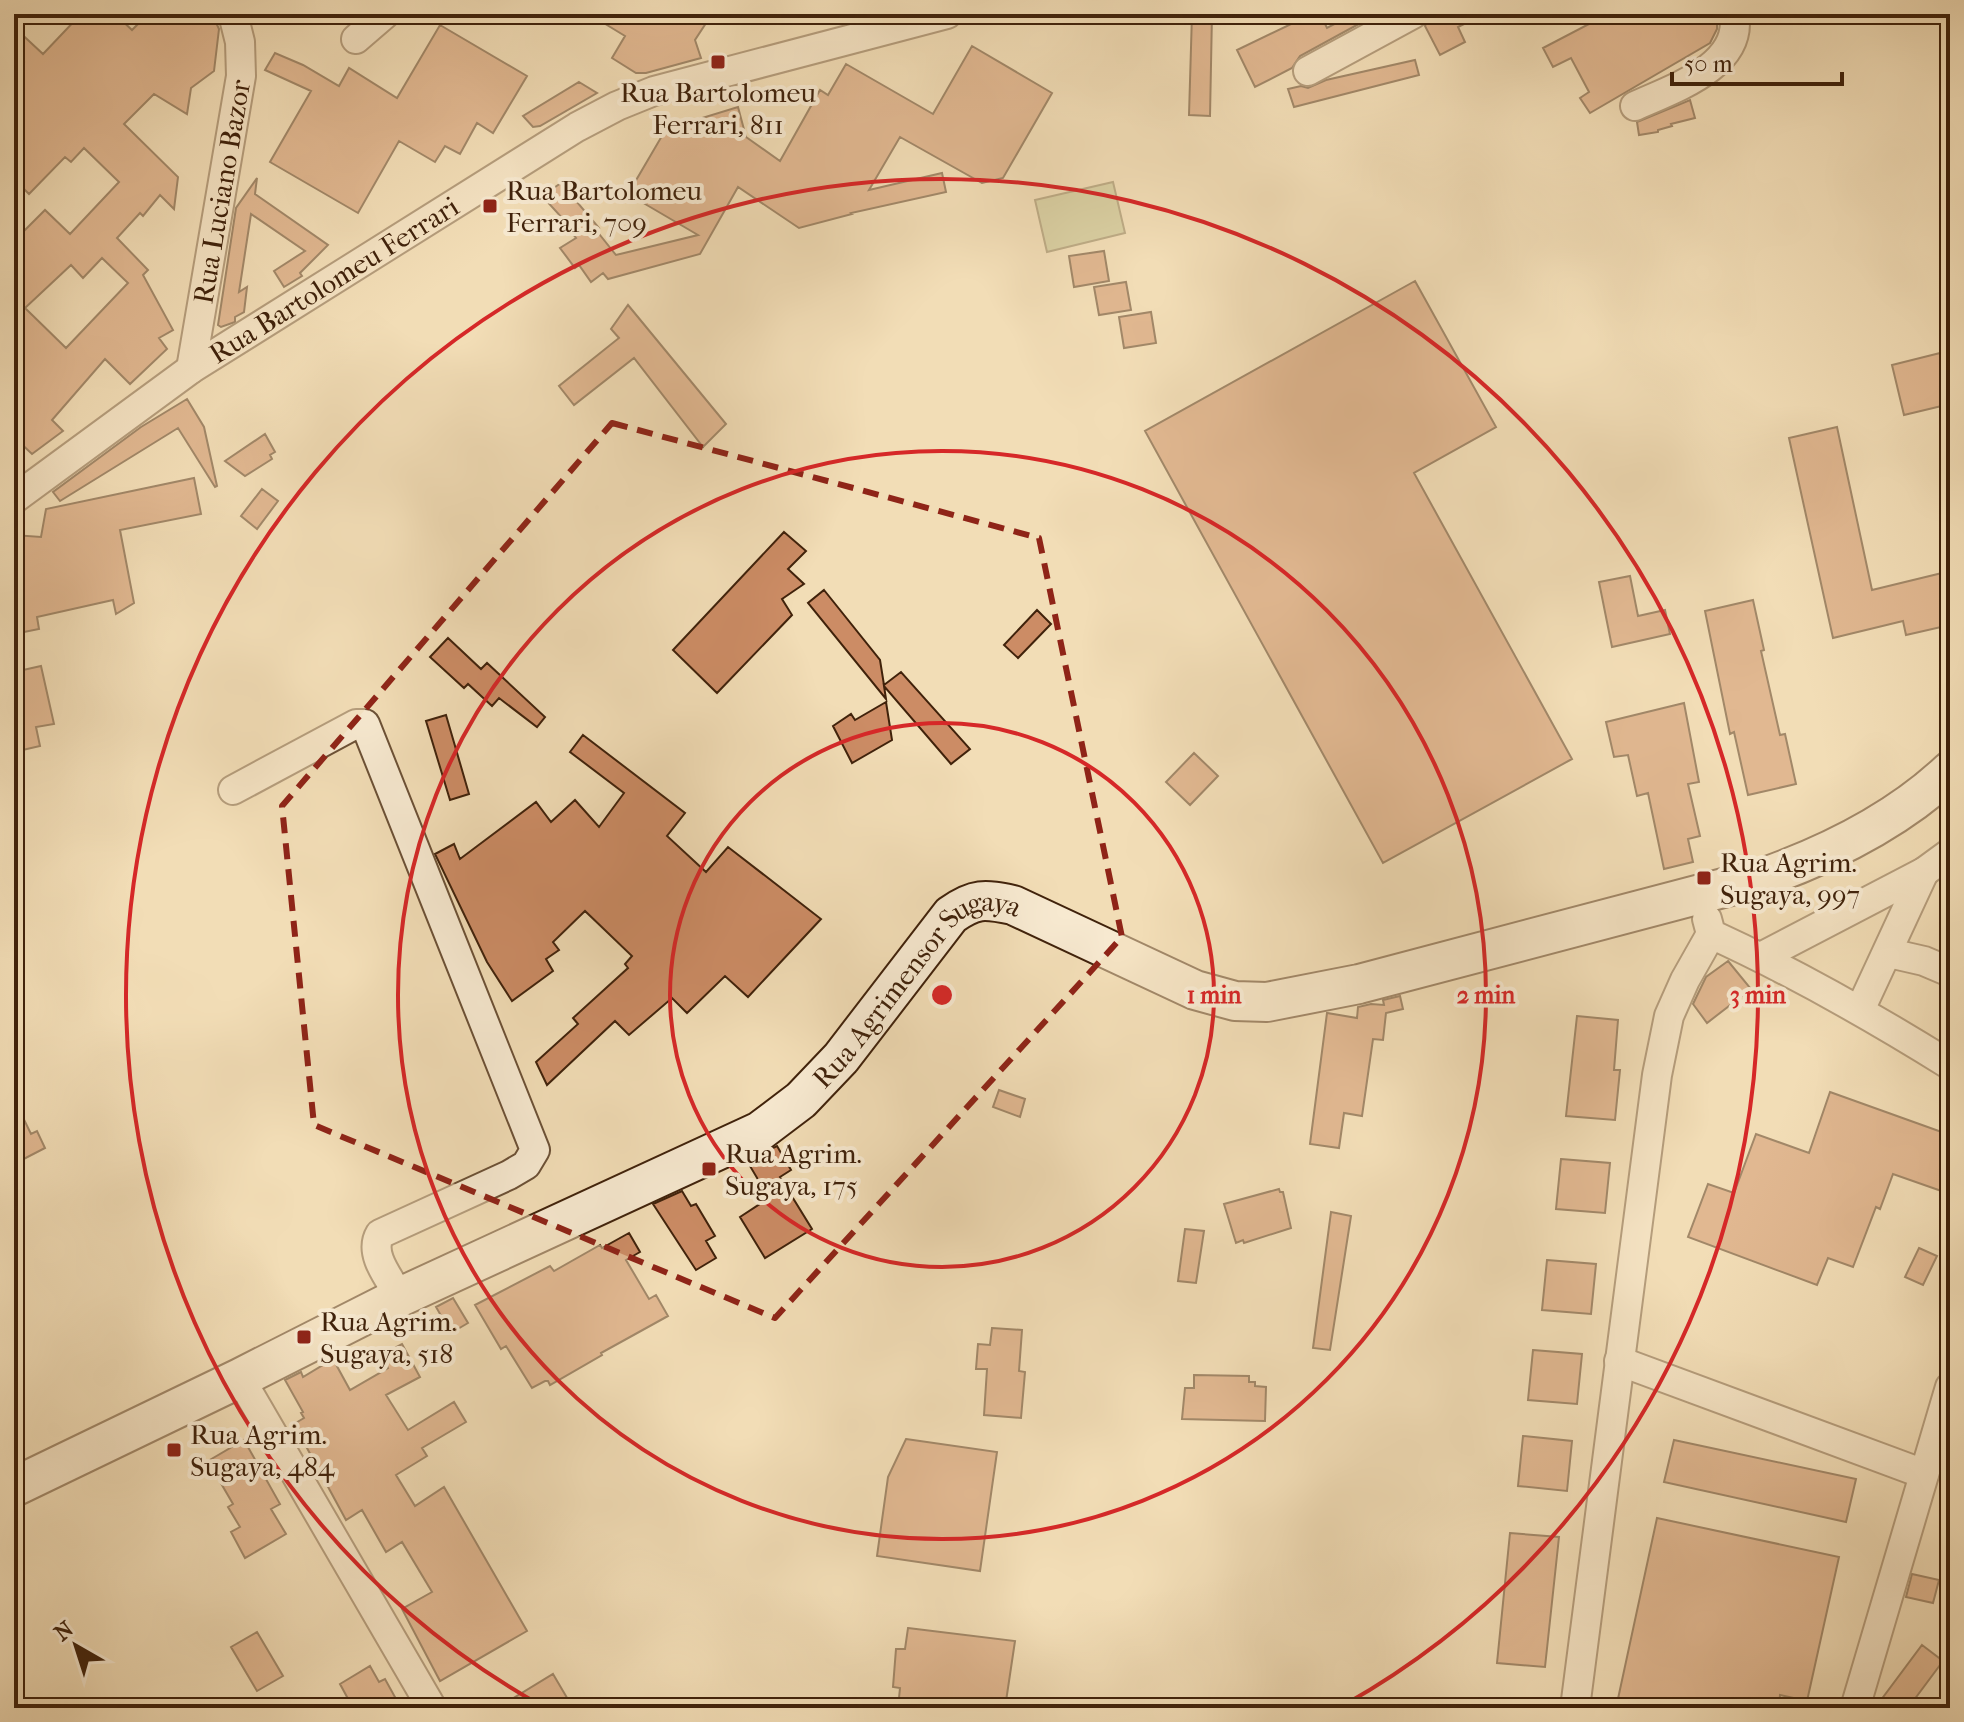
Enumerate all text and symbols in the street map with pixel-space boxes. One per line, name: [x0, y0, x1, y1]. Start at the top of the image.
scale bar: [1672, 36, 1842, 86]
text: 50 m: [1684, 50, 1733, 78]
marker: Rua Bartolomeu Ferrari, 811: [709, 53, 727, 71]
place label: Rua Bartolomeu Ferrari, 811: [620, 76, 816, 141]
street label: Rua Luciano Bazor: [186, 77, 257, 306]
place label: Rua Bartolomeu Ferrari, 709: [506, 174, 702, 239]
street label: Rua Bartolomeu Ferrari: [203, 189, 464, 370]
marker: Rua Bartolomeu Ferrari, 709: [481, 197, 499, 215]
place label: Rua Agrim. Sugaya, 997: [1720, 846, 1860, 911]
marker: Rua Agrim. Sugaya, 997: [1695, 869, 1713, 887]
street label: Rua Agrimensor Sugaya: [805, 884, 1028, 1094]
centre of rings: [928, 981, 956, 1009]
text: 1 min: [1187, 981, 1242, 1009]
text: 2 min: [1457, 981, 1516, 1009]
text: 3 min: [1730, 981, 1787, 1009]
place label: Rua Agrim. Sugaya, 175: [725, 1137, 862, 1202]
marker: Rua Agrim. Sugaya, 175: [700, 1160, 718, 1178]
place label: Rua Agrim. Sugaya, 518: [320, 1305, 457, 1370]
marker: Rua Agrim. Sugaya, 518: [295, 1328, 313, 1346]
place label: Rua Agrim. Sugaya, 484: [190, 1418, 336, 1483]
marker: Rua Agrim. Sugaya, 484: [165, 1441, 183, 1459]
north arrow: [36, 1606, 116, 1686]
text: N: [49, 1616, 79, 1647]

